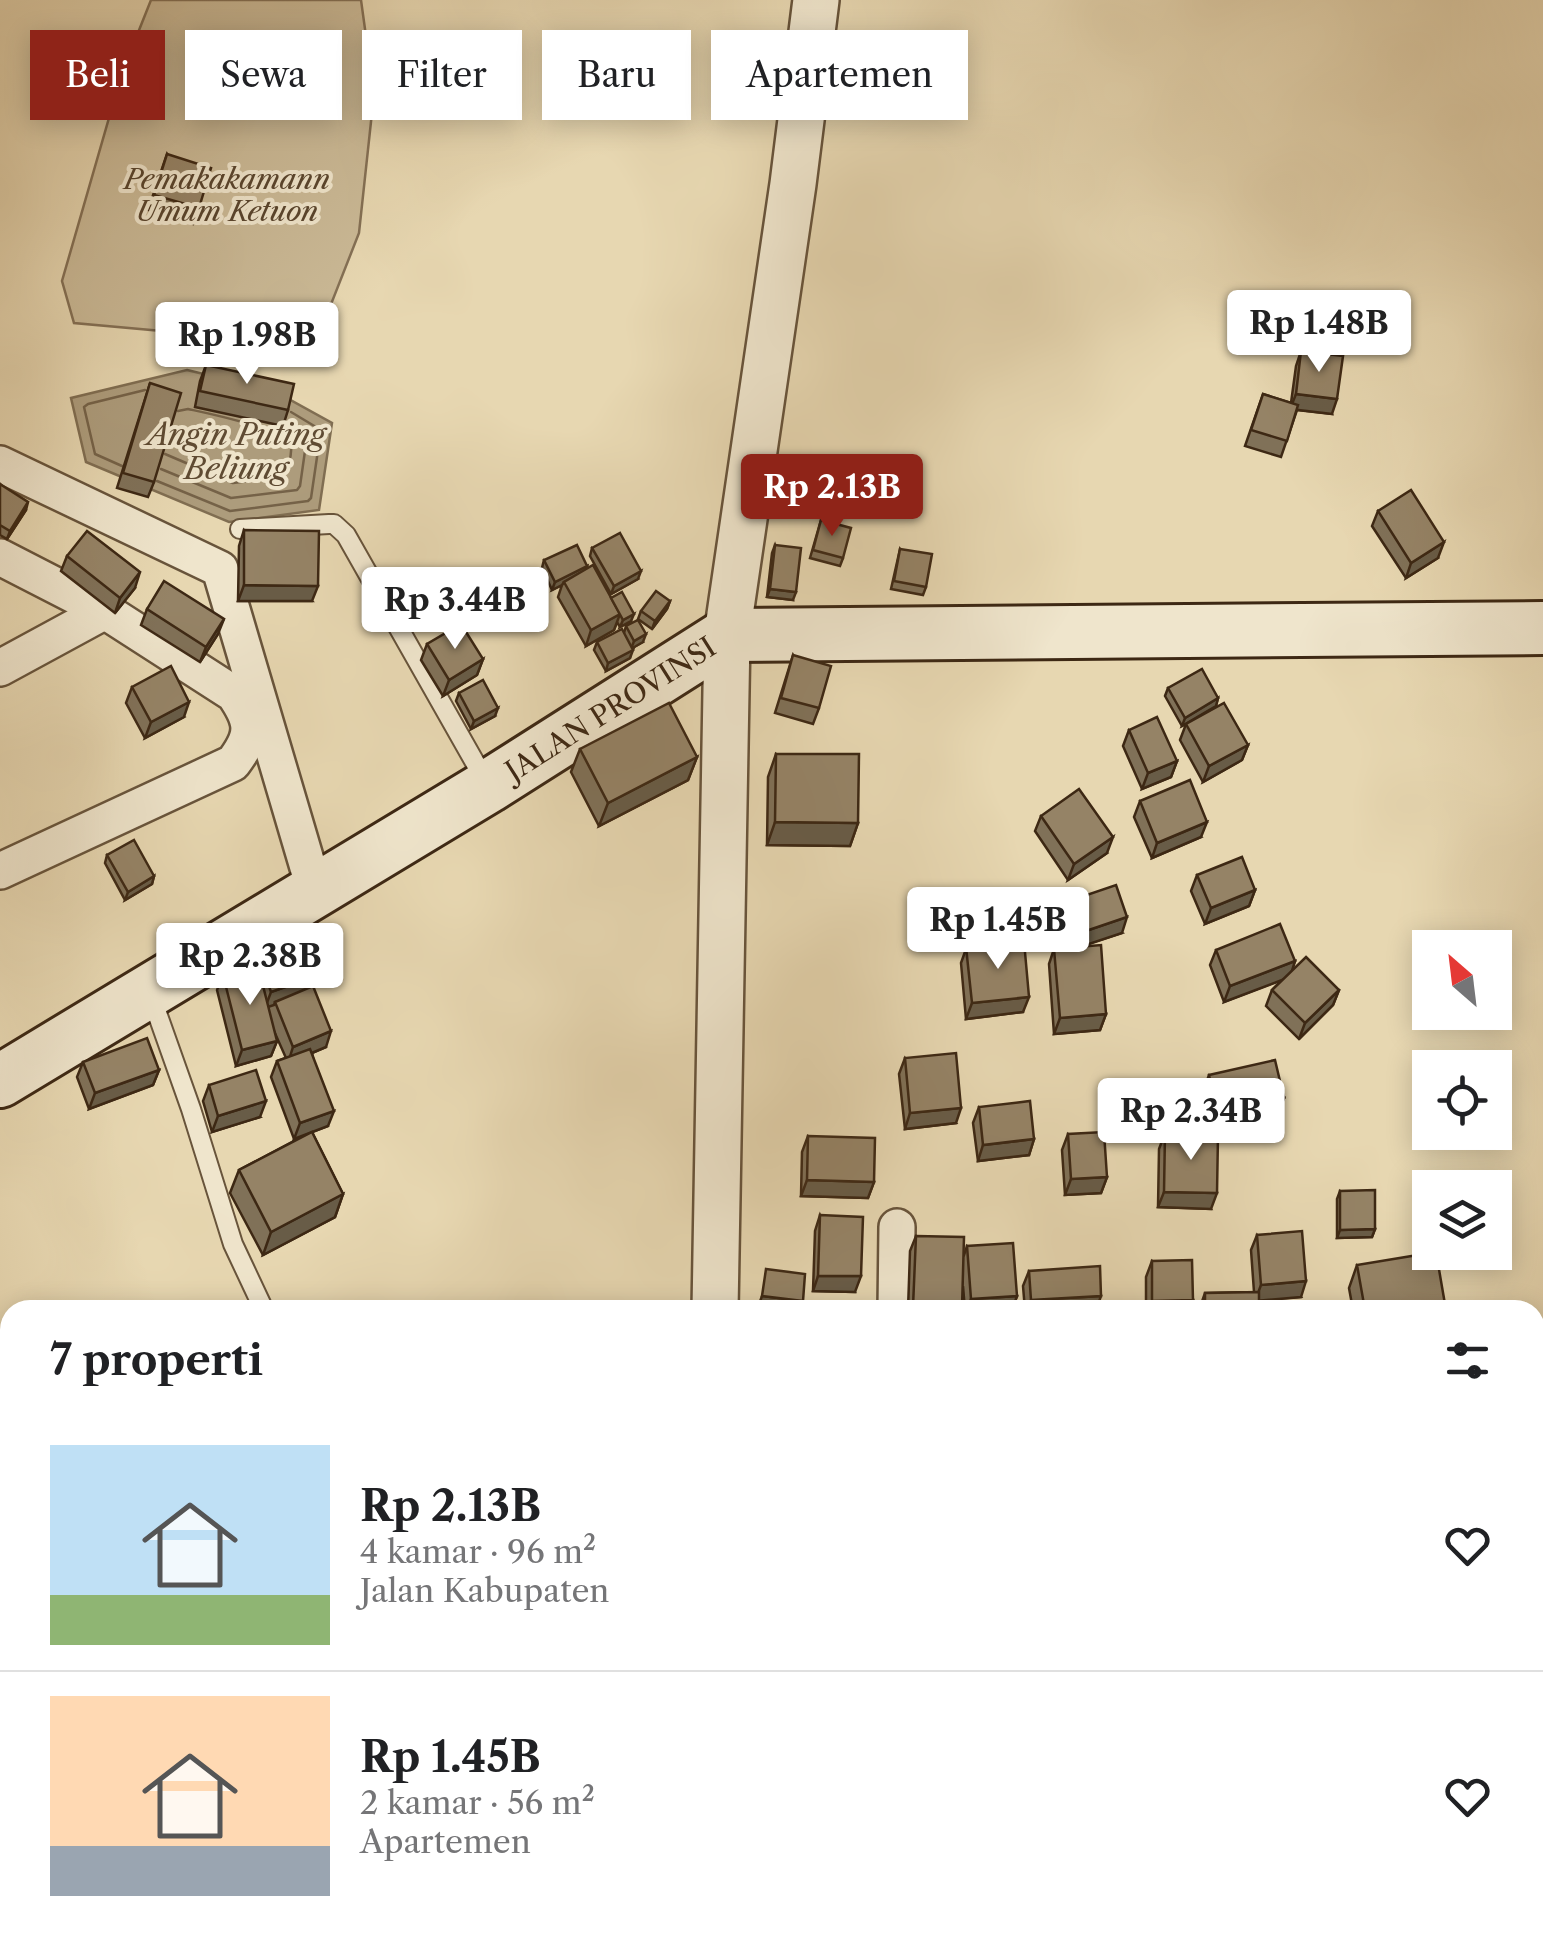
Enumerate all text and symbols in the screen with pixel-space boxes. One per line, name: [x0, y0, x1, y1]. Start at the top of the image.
chip: Beli: [30, 30, 165, 120]
chip: Sewa: [185, 30, 342, 120]
chip: Filter: [362, 30, 522, 120]
chip: Baru: [542, 30, 691, 120]
chip: Apartemen: [711, 30, 968, 120]
park label: Pemakakamann Umum Ketuon: [122, 162, 330, 228]
pin: Rp 1.48B: [1216, 290, 1422, 375]
pin: Rp 1.98B: [144, 302, 350, 387]
text: Rp 1.48B: [1249, 303, 1389, 342]
text: Rp 1.98B: [177, 315, 317, 354]
water label: Angin Puting Beliung: [143, 416, 328, 487]
pin: Rp 2.13B: [729, 454, 935, 539]
text: Rp 2.13B: [763, 467, 901, 506]
pin: Rp 3.44B: [352, 567, 558, 652]
text: Rp 3.44B: [384, 580, 526, 619]
street label: JALAN PROVINSI: [496, 630, 722, 790]
pin: Rp 1.45B: [895, 887, 1101, 972]
text: Rp 1.45B: [929, 900, 1067, 939]
pin: Rp 2.38B: [147, 923, 353, 1008]
north arrow: [1412, 930, 1512, 1030]
map controls: [1412, 930, 1512, 1270]
text: Rp 2.38B: [178, 936, 322, 975]
button: locate: [1412, 1050, 1512, 1150]
pin: Rp 2.34B: [1088, 1078, 1294, 1163]
text: Rp 2.34B: [1120, 1091, 1262, 1130]
button: layers: [1412, 1170, 1512, 1270]
icon: filters: [1440, 1333, 1495, 1388]
text: 7 properti: [50, 1334, 263, 1386]
text: Rp 2.13B: [360, 1480, 541, 1532]
icon: home: [130, 1485, 250, 1605]
icon: heart: [1440, 1518, 1495, 1573]
text: 4 kamar · 96 m²: [360, 1532, 596, 1571]
text: Jalan Kabupaten: [360, 1571, 609, 1610]
text: Rp 1.45B: [360, 1731, 541, 1783]
icon: home: [130, 1736, 250, 1856]
icon: heart: [1440, 1769, 1495, 1824]
text: 2 kamar · 56 m²: [360, 1783, 595, 1822]
text: Apartemen: [360, 1822, 531, 1861]

